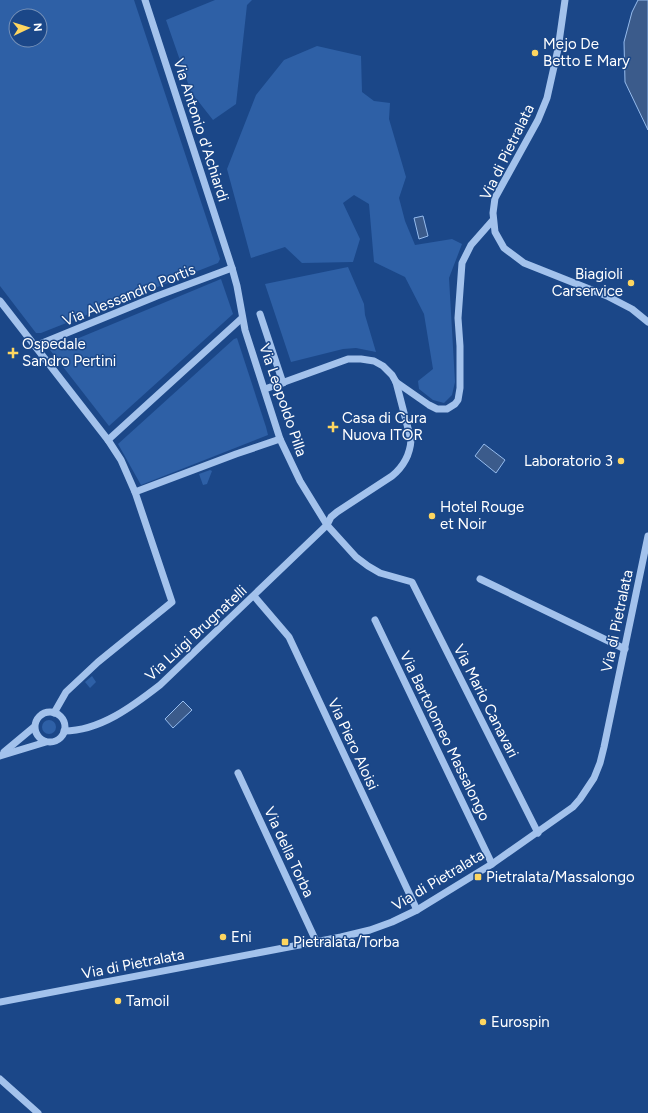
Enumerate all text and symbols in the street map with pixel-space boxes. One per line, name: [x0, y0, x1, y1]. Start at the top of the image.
north arrow: [8, 8, 48, 48]
text: N: [31, 23, 44, 32]
place label: Mejo De Betto E Mary: [543, 35, 630, 70]
marker: Mejo De Betto E Mary: [530, 48, 540, 58]
street label: Via Antonio d'Achiardi: [169, 56, 233, 204]
street label: Via di Pietralata: [476, 101, 538, 203]
street label: Via Alessandro Portis: [60, 260, 198, 330]
place label: Biagioli Carservice: [552, 265, 623, 300]
marker: Biagioli Carservice: [626, 278, 636, 288]
place label: Ospedale Sandro Pertini: [22, 335, 116, 370]
street label: Via Leopoldo Pilla: [255, 341, 311, 459]
marker: Ospedale Sandro Pertini: [7, 347, 19, 359]
place label: Casa di Cura Nuova ITOR: [342, 409, 427, 444]
marker: Casa di Cura Nuova ITOR: [327, 421, 339, 433]
place label: Laboratorio 3: [524, 452, 613, 470]
marker: Laboratorio 3: [616, 456, 626, 466]
place label: Hotel Rouge et Noir: [440, 498, 524, 533]
marker: Hotel Rouge et Noir: [427, 511, 437, 521]
street label: Via di Pietralata: [597, 568, 637, 674]
street label: Via Luigi Brugnatelli: [142, 581, 250, 685]
street label: Via Mario Canavari: [450, 641, 522, 761]
street label: Via Bartolomeo Massalongo: [396, 648, 494, 824]
street label: Via Piero Aloisi: [324, 695, 382, 793]
street label: Via della Torba: [260, 804, 318, 900]
street label: Via di Pietralata: [389, 845, 487, 915]
place label: Pietralata/Massalongo: [486, 868, 635, 886]
marker: Pietralata/Massalongo: [473, 872, 483, 882]
place label: Eni: [231, 928, 252, 946]
marker: Eni: [218, 932, 228, 942]
place label: Pietralata/Torba: [293, 933, 399, 951]
marker: Pietralata/Torba: [280, 937, 290, 947]
street label: Via di Pietralata: [80, 945, 186, 983]
place label: Tamoil: [126, 992, 169, 1010]
marker: Tamoil: [113, 996, 123, 1006]
place label: Eurospin: [491, 1013, 550, 1031]
marker: Eurospin: [478, 1017, 488, 1027]

